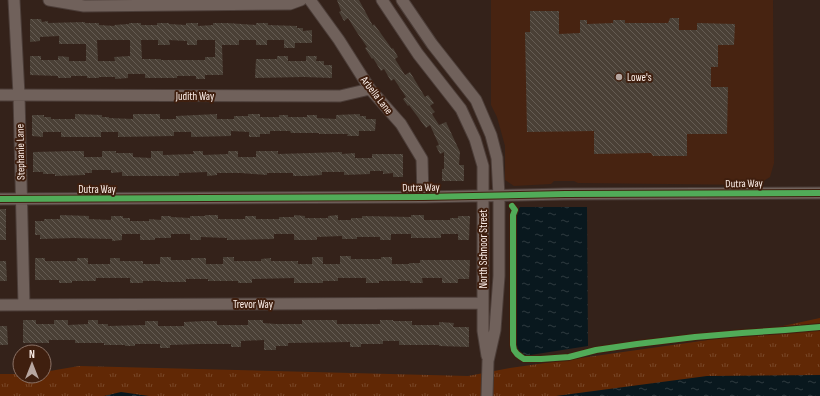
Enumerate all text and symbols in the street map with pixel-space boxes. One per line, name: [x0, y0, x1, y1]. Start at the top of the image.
place label: Lowe's: [627, 71, 652, 84]
marker: Lowe's: [614, 72, 624, 82]
street label: Arbella Lane: [357, 73, 395, 117]
street label: Judith Way: [175, 90, 215, 103]
street label: Stephanie Lane: [14, 124, 27, 180]
street label: Dutra Way: [725, 177, 764, 190]
street label: Dutra Way: [402, 181, 441, 194]
street label: Dutra Way: [78, 183, 117, 196]
street label: North Schnoor Street: [477, 209, 490, 289]
street label: Trevor Way: [233, 298, 274, 311]
north arrow: [12, 344, 52, 384]
text: N: [29, 348, 35, 361]

